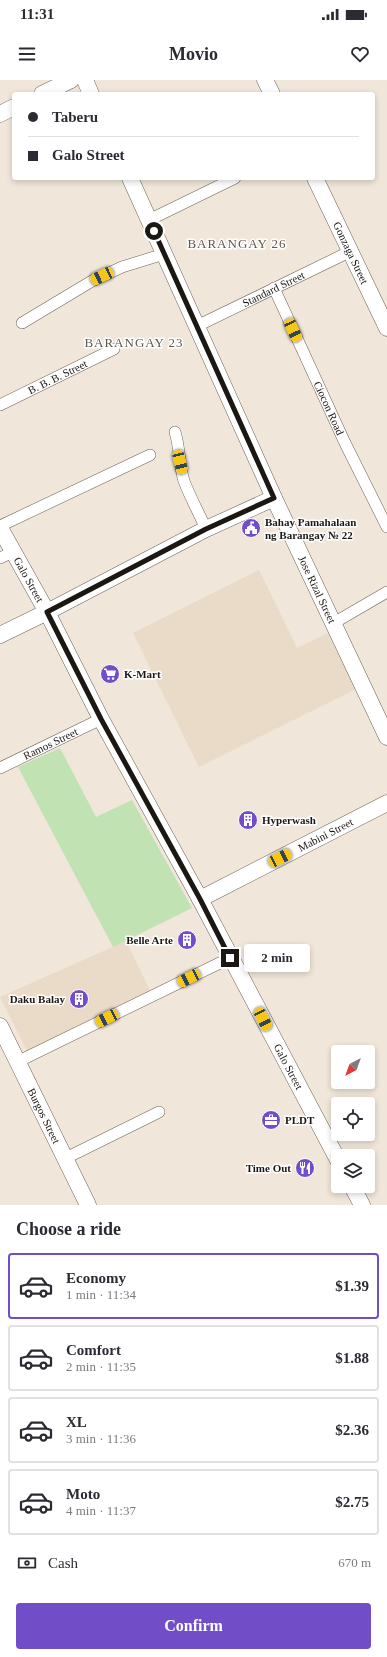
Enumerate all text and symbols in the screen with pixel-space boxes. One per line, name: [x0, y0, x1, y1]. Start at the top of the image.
text: 11:31: [20, 6, 54, 22]
icon: menu: [16, 43, 38, 65]
icon: heart: [349, 43, 371, 65]
text: Movio: [169, 44, 218, 64]
text: Taberu: [52, 109, 98, 125]
text: Galo Street: [52, 147, 125, 163]
street label: Gonzaga Street: [331, 220, 371, 286]
route start: [145, 222, 163, 240]
district label: BARANGAY 26: [187, 236, 287, 251]
car: [89, 265, 115, 287]
street label: Standard Street: [240, 269, 306, 309]
car: [282, 317, 304, 343]
district label: BARANGAY 23: [84, 335, 184, 350]
street label: B. B. B. Street: [26, 357, 89, 396]
street label: Ciocon Road: [311, 379, 347, 437]
car: [171, 449, 189, 475]
place label: Bahay Pamahalaan ng Barangay № 22: [265, 516, 356, 541]
public building icon: Bahay Pamahalaan ng Barangay № 22: [240, 517, 262, 539]
street label: Jose Rizal Street: [296, 554, 338, 625]
street label: Galo Street: [11, 555, 46, 604]
supermarket icon: K-Mart: [99, 663, 121, 685]
place label: K-Mart: [124, 668, 161, 680]
street label: Ramos Street: [21, 725, 80, 762]
building icon: Hyperwash: [237, 809, 259, 831]
place label: Hyperwash: [262, 814, 316, 826]
street label: Mabini Street: [296, 816, 355, 854]
car: [267, 847, 293, 869]
building icon: Belle Arte: [176, 929, 198, 951]
place label: Belle Arte: [126, 934, 173, 946]
callout: 2 min: [244, 944, 310, 972]
route end: [221, 949, 239, 967]
text: 2 min: [261, 950, 293, 965]
car: [176, 967, 202, 989]
building icon: Daku Balay: [68, 988, 90, 1010]
place label: Daku Balay: [10, 993, 65, 1005]
car: [252, 1006, 274, 1032]
car: [94, 1007, 120, 1029]
street label: Galo Street: [272, 1042, 306, 1091]
north arrow: [331, 1045, 375, 1089]
map controls: [331, 1045, 375, 1193]
street label: Burgos Street: [25, 1086, 63, 1145]
button: locate: [331, 1097, 375, 1141]
office icon: PLDT: [260, 1109, 282, 1131]
place label: PLDT: [285, 1114, 315, 1126]
button: layers: [331, 1149, 375, 1193]
restaurant icon: Time Out: [294, 1157, 316, 1179]
place label: Time Out: [246, 1162, 291, 1174]
text: Choose a ride: [16, 1219, 121, 1239]
icon: car: [18, 1268, 54, 1304]
text: Economy: [66, 1270, 126, 1286]
text: $1.39: [335, 1278, 369, 1294]
text: 1 min · 11:34: [66, 1287, 136, 1302]
icon: car: [18, 1340, 54, 1376]
text: Comfort: [66, 1342, 121, 1358]
text: $1.88: [335, 1350, 369, 1366]
text: 2 min · 11:35: [66, 1359, 136, 1374]
icon: car: [18, 1412, 54, 1448]
text: XL: [66, 1414, 87, 1430]
text: $2.36: [335, 1422, 369, 1438]
text: 3 min · 11:36: [66, 1431, 136, 1446]
icon: car: [18, 1484, 54, 1520]
text: Moto: [66, 1486, 100, 1502]
text: $2.75: [335, 1494, 369, 1510]
text: 4 min · 11:37: [66, 1503, 136, 1518]
icon: cash: [16, 1552, 38, 1574]
text: Cash: [48, 1555, 78, 1571]
text: 670 m: [338, 1555, 371, 1570]
button: Confirm: [16, 1603, 371, 1649]

